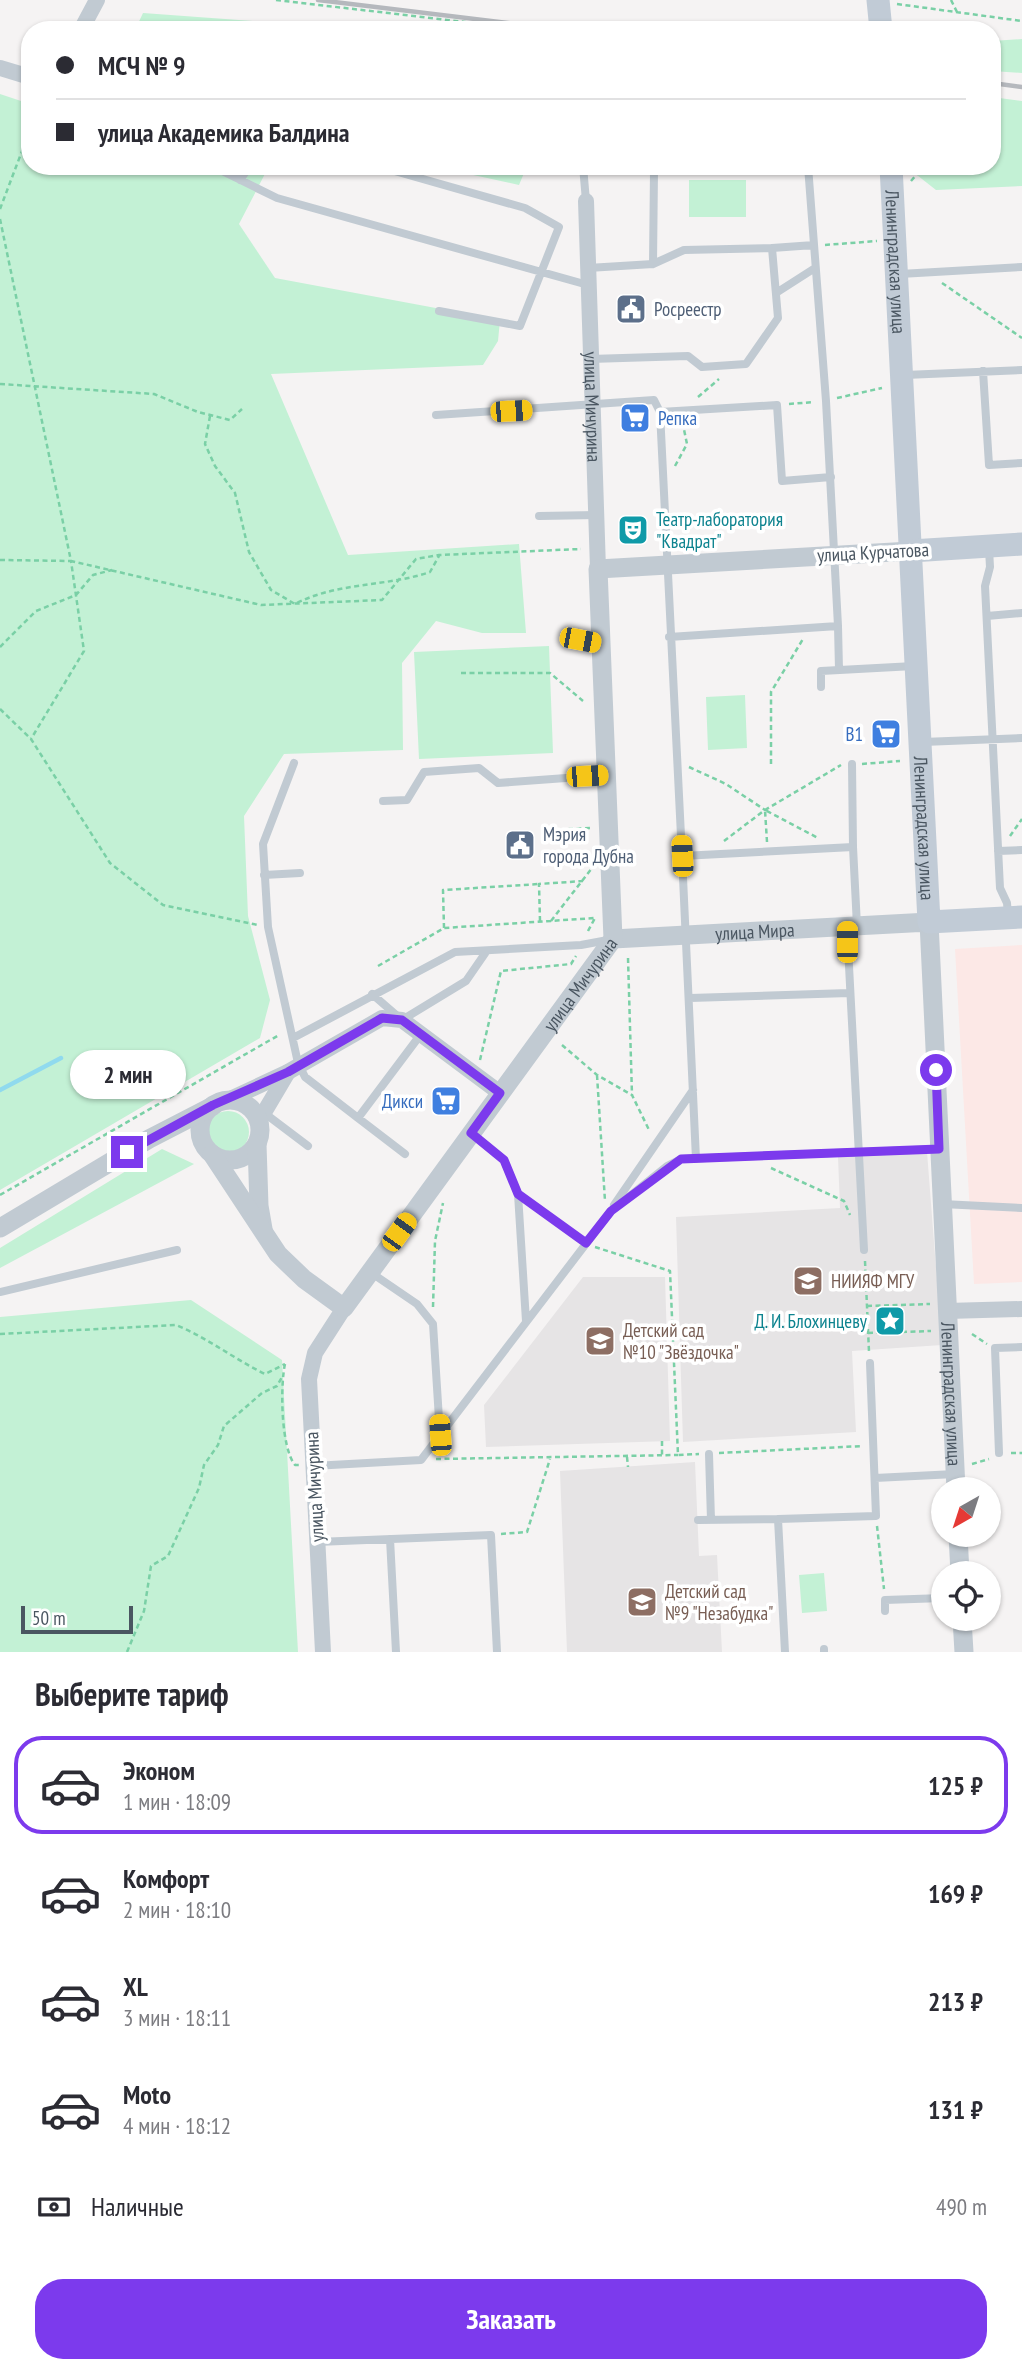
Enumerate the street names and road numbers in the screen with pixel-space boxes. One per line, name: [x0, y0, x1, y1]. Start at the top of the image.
street label: Ленинградская улица: [880, 188, 911, 334]
street label: улица Мичурина: [579, 351, 607, 463]
street label: улица Курчатова: [816, 537, 930, 567]
street label: Ленинградская улица: [909, 755, 940, 901]
street label: улица Мира: [715, 917, 795, 945]
street label: улица Мичурина: [538, 932, 622, 1036]
street label: Ленинградская улица: [936, 1320, 967, 1467]
street label: улица Мичурина: [299, 1431, 329, 1543]

